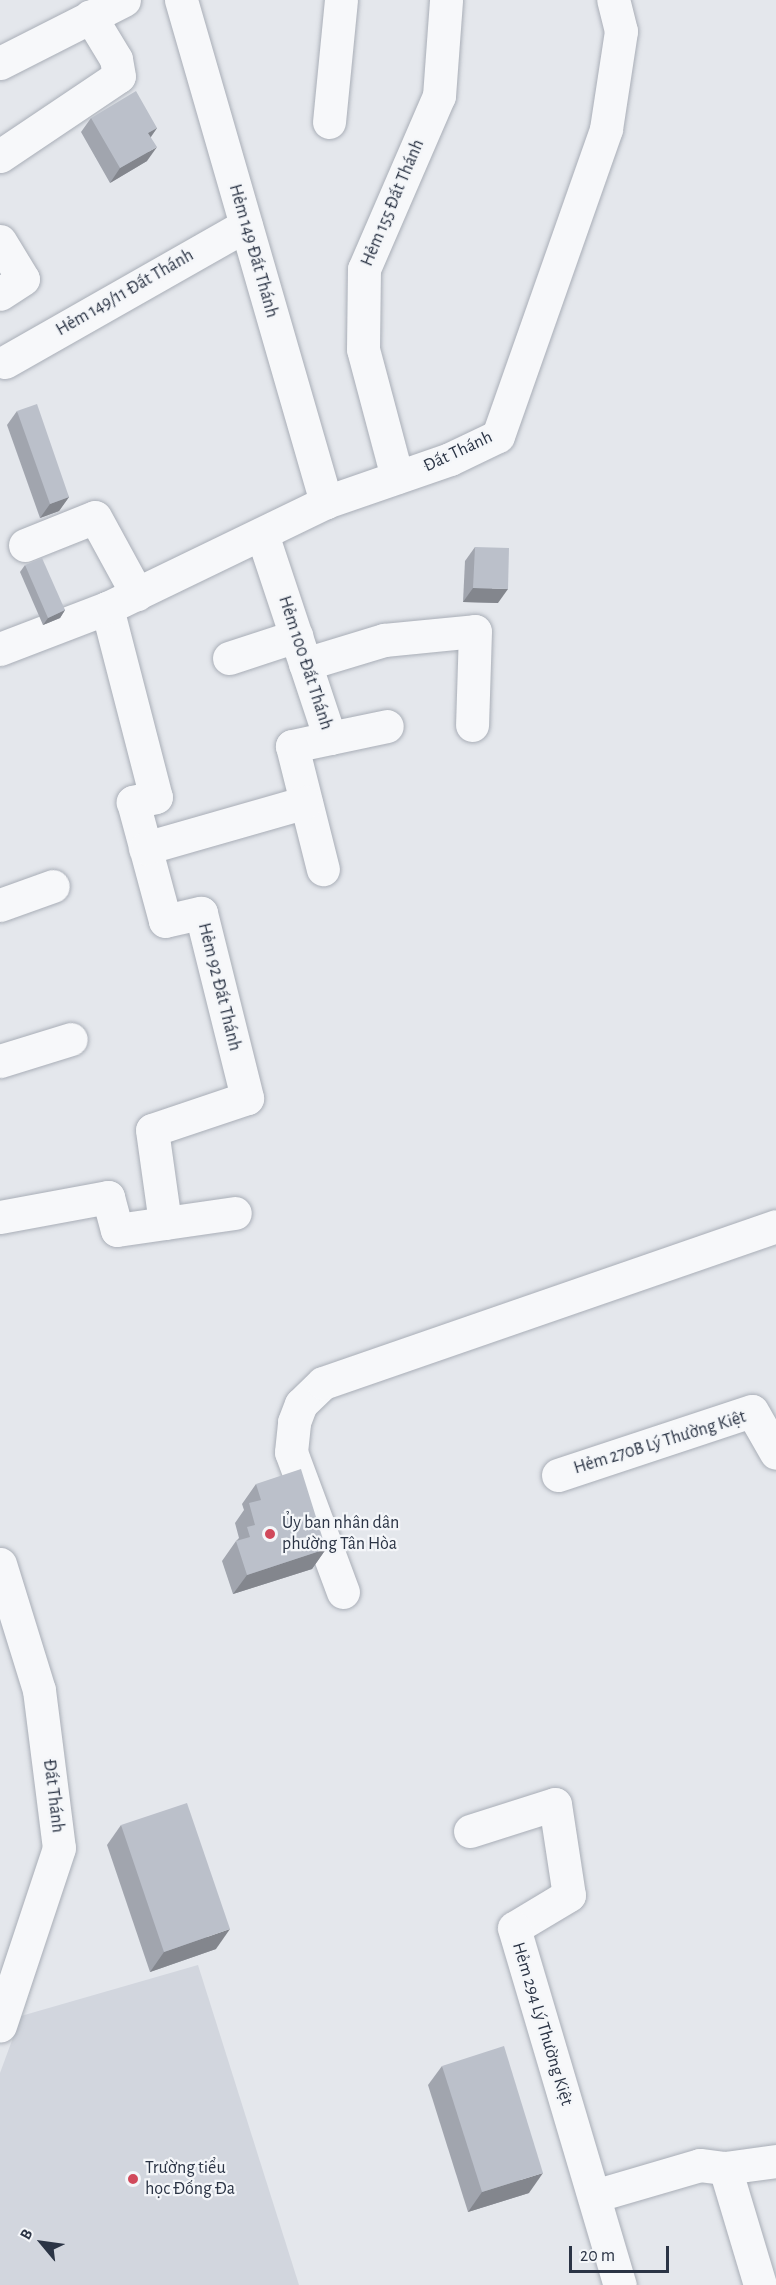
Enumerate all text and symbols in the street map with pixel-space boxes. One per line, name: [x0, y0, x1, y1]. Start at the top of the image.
street label: Hẻm 155 Đất Thánh: [357, 136, 429, 270]
street label: Hẻm 149 Đất Thánh: [224, 182, 282, 320]
street label: Hẻm 149/11 Đất Thánh: [52, 245, 198, 341]
street label: Đất Thánh: [420, 427, 496, 477]
street label: Hẻm 100 Đất Thánh: [273, 593, 337, 733]
street label: Hẻm 92 Đất Thánh: [193, 921, 245, 1053]
street label: Hẻm 270B Lý Thường Kiệt: [571, 1406, 749, 1480]
place label: Ủy ban nhân dân phường Tân Hòa: [282, 1513, 399, 1556]
marker: Ủy ban nhân dân phường Tân Hòa: [263, 1527, 277, 1541]
street label: Đất Thánh: [38, 1758, 68, 1834]
street label: Hẻm 294 Lý Thường Kiệt: [507, 1940, 577, 2108]
place label: Trường tiểu học Đống Đa: [145, 2158, 235, 2200]
marker: Trường tiểu học Đống Đa: [126, 2172, 140, 2186]
north arrow: [12, 2213, 72, 2273]
text: B: [17, 2226, 35, 2242]
scale bar: [572, 2234, 672, 2272]
text: 20 m: [580, 2247, 615, 2265]

